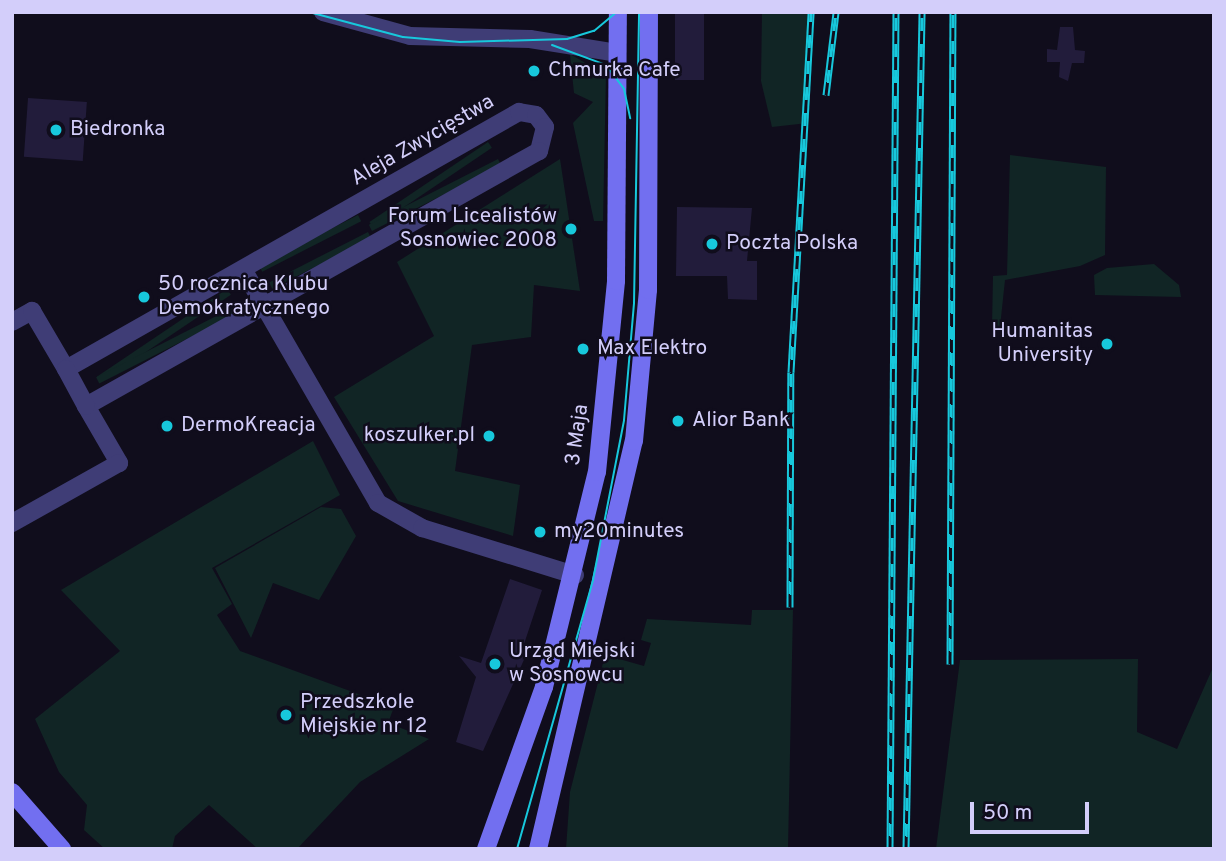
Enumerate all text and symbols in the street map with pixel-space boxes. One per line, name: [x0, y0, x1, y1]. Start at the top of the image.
place label: Chmurka Cafe: [548, 58, 681, 84]
marker: Chmurka Cafe: [526, 63, 542, 79]
street label: Aleja Zwycięstwa: [347, 90, 499, 192]
place label: Biedronka: [70, 117, 165, 143]
marker: Biedronka: [48, 122, 64, 138]
place label: Forum Licealistów Sosnowiec 2008: [388, 204, 557, 254]
marker: Forum Licealistów Sosnowiec 2008: [563, 221, 579, 237]
place label: Poczta Polska: [726, 231, 858, 257]
marker: Poczta Polska: [704, 236, 720, 252]
place label: 50 rocznica Klubu Demokratycznego: [158, 272, 330, 322]
marker: 50 rocznica Klubu Demokratycznego: [136, 289, 152, 305]
place label: Humanitas University: [991, 319, 1093, 369]
place label: Max Elektro: [597, 336, 707, 362]
marker: Humanitas University: [1099, 336, 1115, 352]
marker: Max Elektro: [575, 341, 591, 357]
street label: 3 Maja: [561, 403, 595, 467]
place label: Alior Bank: [692, 408, 790, 434]
place label: DermoKreacja: [181, 413, 315, 439]
marker: Alior Bank: [670, 413, 686, 429]
marker: DermoKreacja: [159, 418, 175, 434]
place label: koszulker.pl: [364, 423, 475, 449]
marker: koszulker.pl: [481, 428, 497, 444]
place label: my20minutes: [554, 519, 684, 545]
marker: my20minutes: [532, 524, 548, 540]
place label: Urząd Miejski w Sosnowcu: [509, 639, 635, 689]
marker: Urząd Miejski w Sosnowcu: [487, 656, 503, 672]
place label: Przedszkole Miejskie nr 12: [300, 690, 427, 740]
marker: Przedszkole Miejskie nr 12: [278, 707, 294, 723]
scale bar: [974, 788, 1093, 832]
text: 50 m: [983, 800, 1032, 827]

